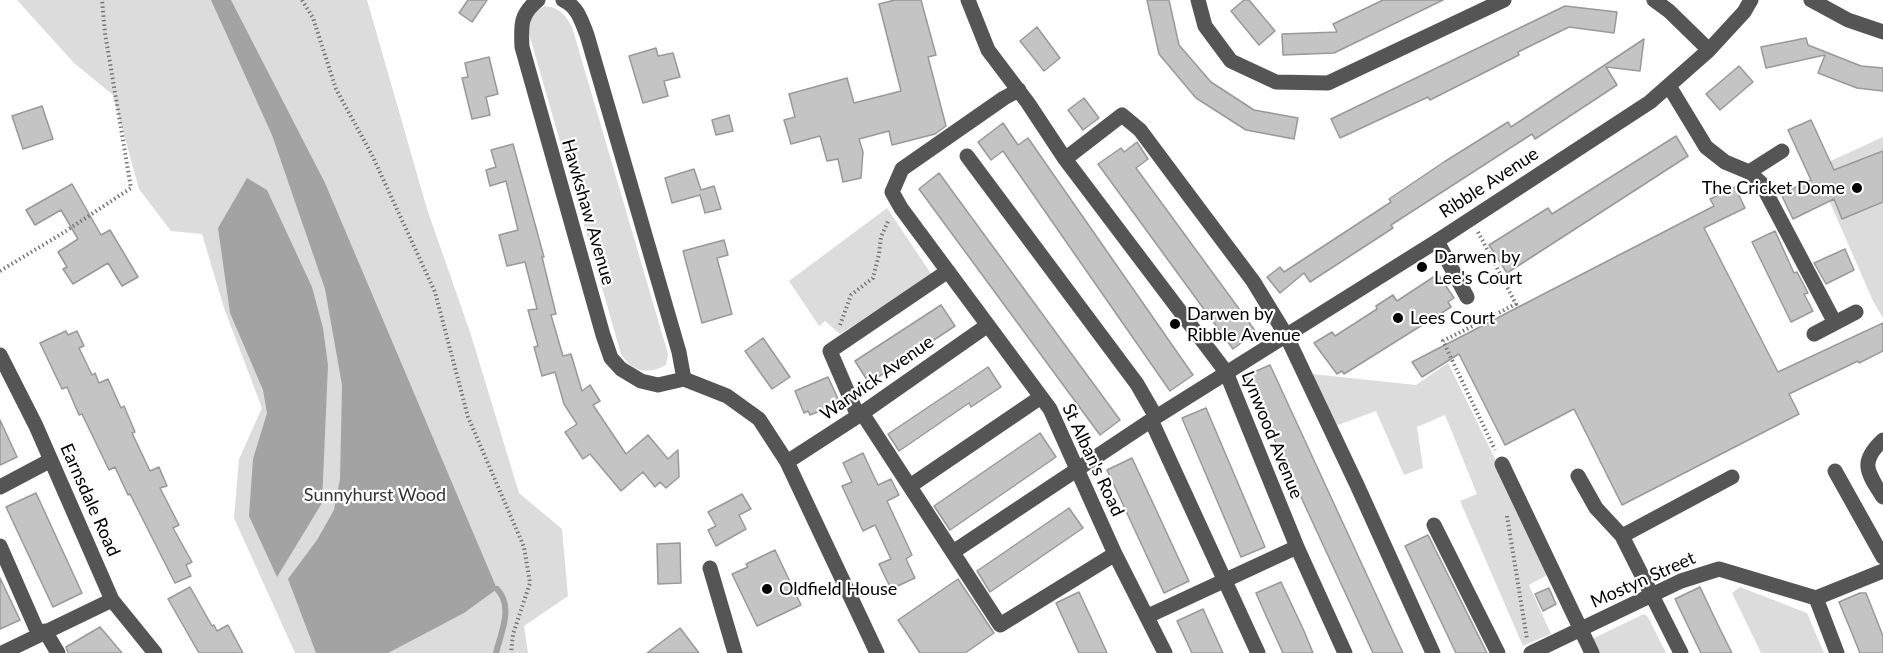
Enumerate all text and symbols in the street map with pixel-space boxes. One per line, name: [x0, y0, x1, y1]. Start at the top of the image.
street label: Hawkshaw Avenue: [557, 137, 619, 287]
street label: Ribble Avenue: [1435, 143, 1543, 223]
place label: The Cricket Dome: [1702, 177, 1845, 199]
marker: The Cricket Dome: [1850, 181, 1864, 195]
place label: Darwen by Lee's Court: [1434, 246, 1522, 288]
marker: Darwen by Lee's Court: [1415, 260, 1429, 274]
place label: Darwen by Ribble Avenue: [1187, 303, 1301, 346]
place label: Lees Court: [1410, 307, 1495, 329]
marker: Lees Court: [1391, 311, 1405, 325]
marker: Darwen by Ribble Avenue: [1168, 317, 1182, 331]
street label: Warwick Avenue: [816, 331, 938, 425]
street label: Lynwood Avenue: [1237, 368, 1307, 502]
street label: St Alban's Road: [1058, 400, 1128, 520]
street label: Earnsdale Road: [56, 440, 124, 560]
park label: Sunnyhurst Wood: [304, 484, 446, 506]
street label: Mostyn Street: [1587, 547, 1699, 613]
place label: Oldfield House: [779, 578, 897, 600]
marker: Oldfield House: [760, 582, 774, 596]

